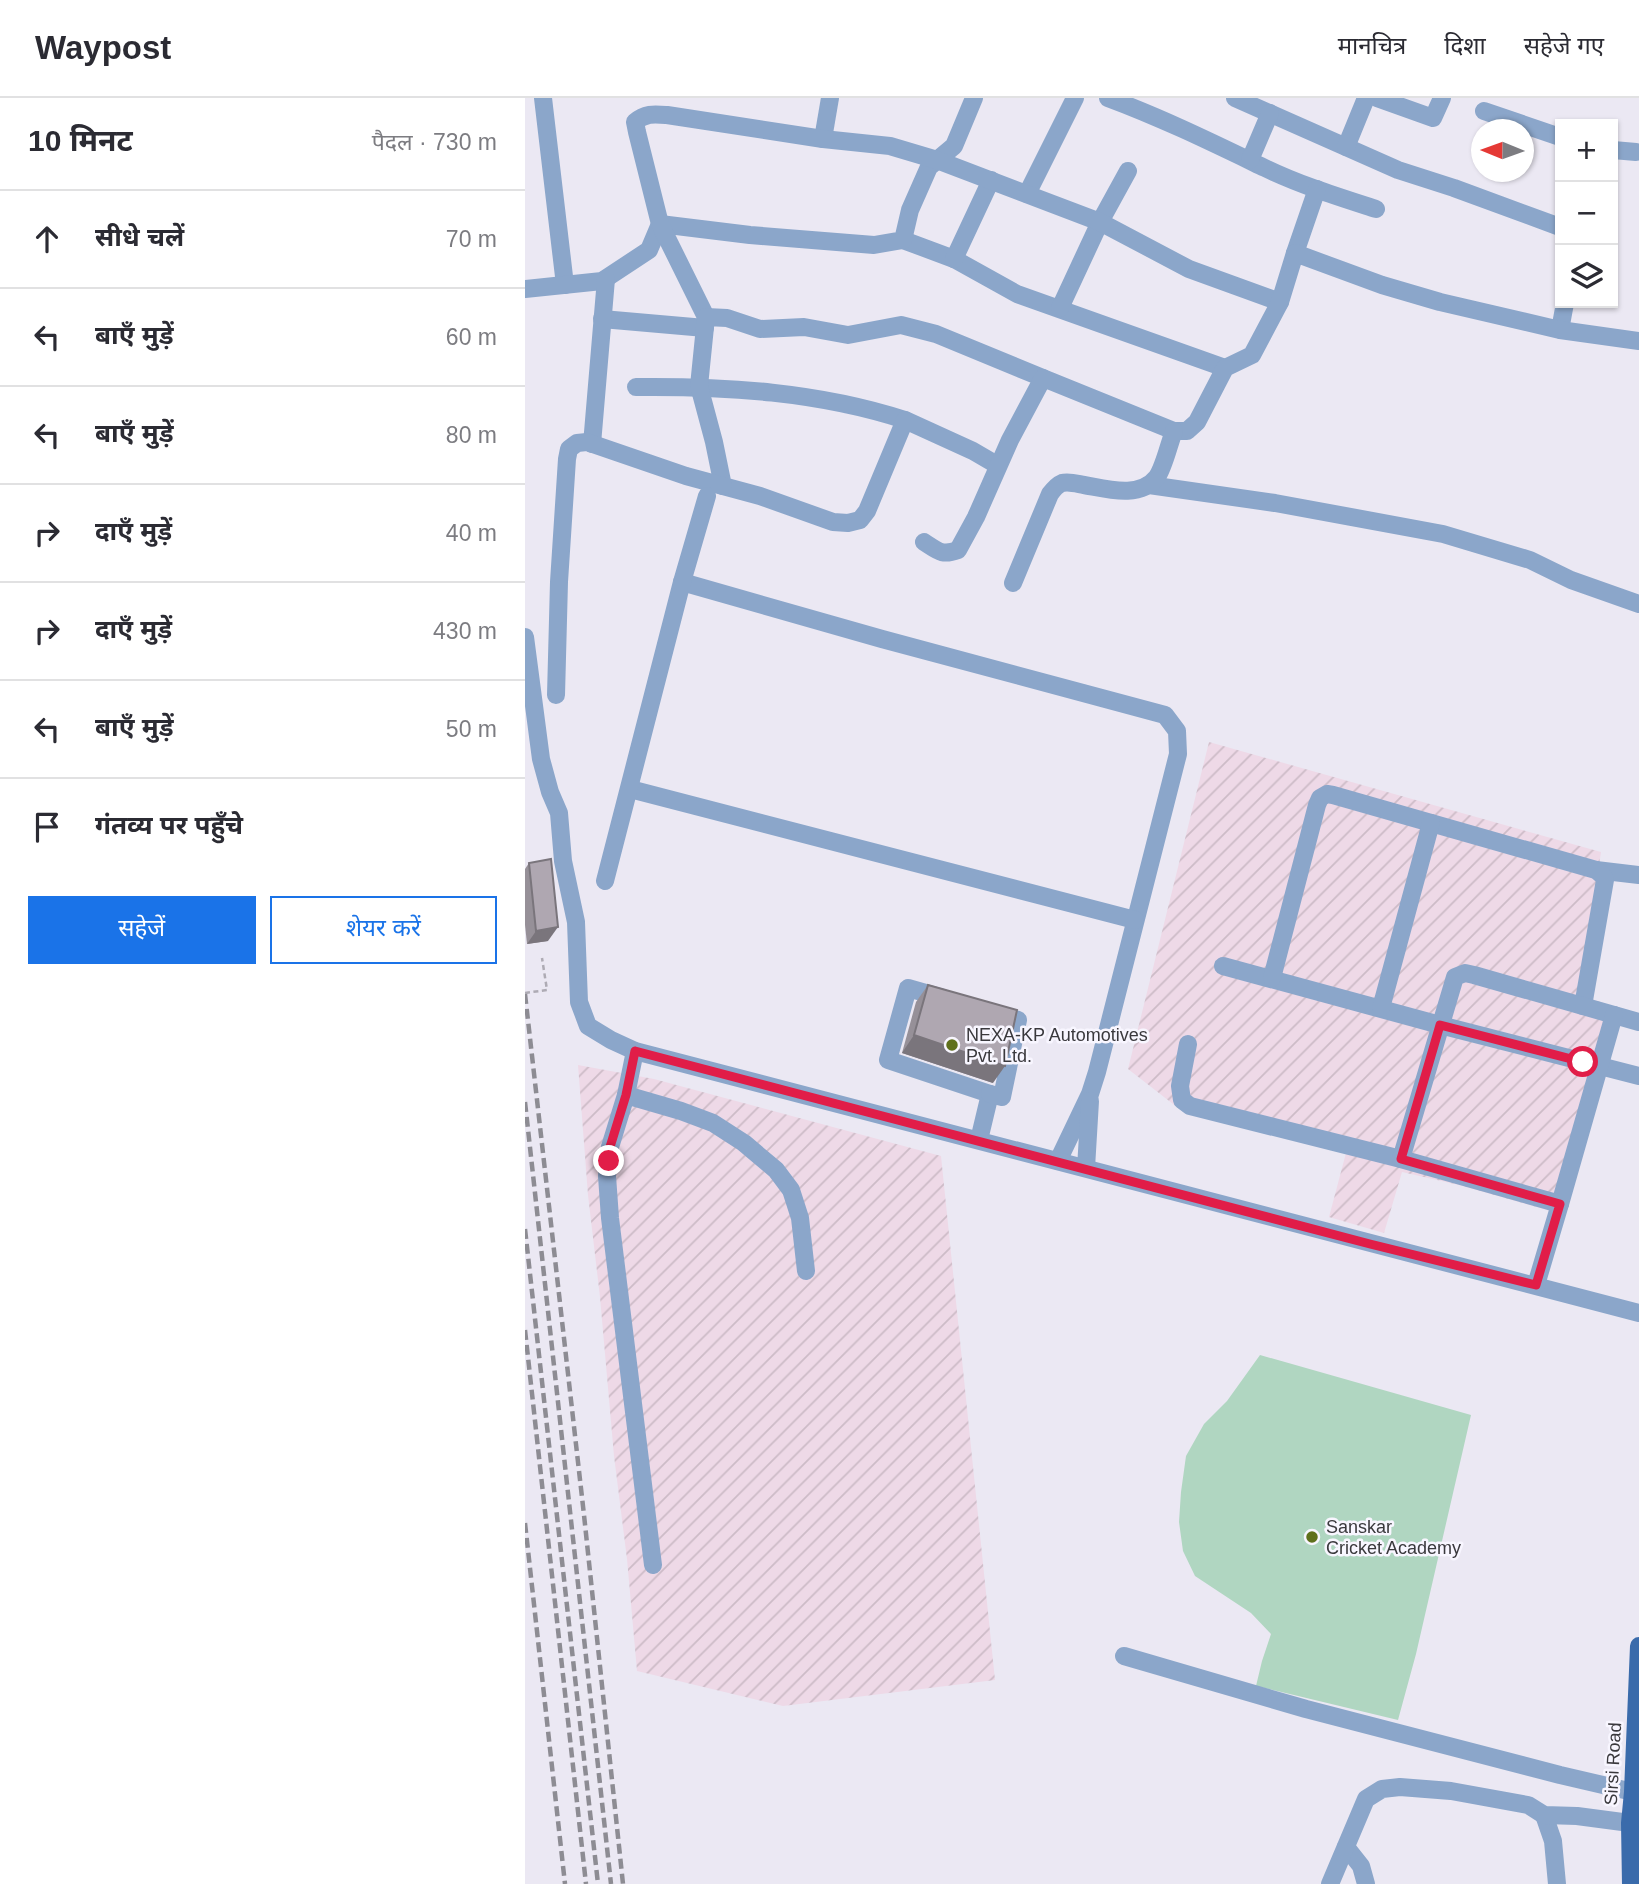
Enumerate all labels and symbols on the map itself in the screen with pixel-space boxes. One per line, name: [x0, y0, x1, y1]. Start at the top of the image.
north arrow: [1471, 119, 1534, 182]
place label: NEXA-KP Automotives Pvt. Ltd.: [966, 1025, 1148, 1066]
marker: NEXA-KP Automotives Pvt. Ltd.: [944, 1037, 960, 1053]
route start: [1567, 1046, 1598, 1077]
route end: [593, 1145, 624, 1176]
place label: Sanskar Cricket Academy: [1326, 1517, 1461, 1558]
marker: Sanskar Cricket Academy: [1304, 1529, 1320, 1545]
street label: Sirsi Road: [1601, 1722, 1625, 1806]

